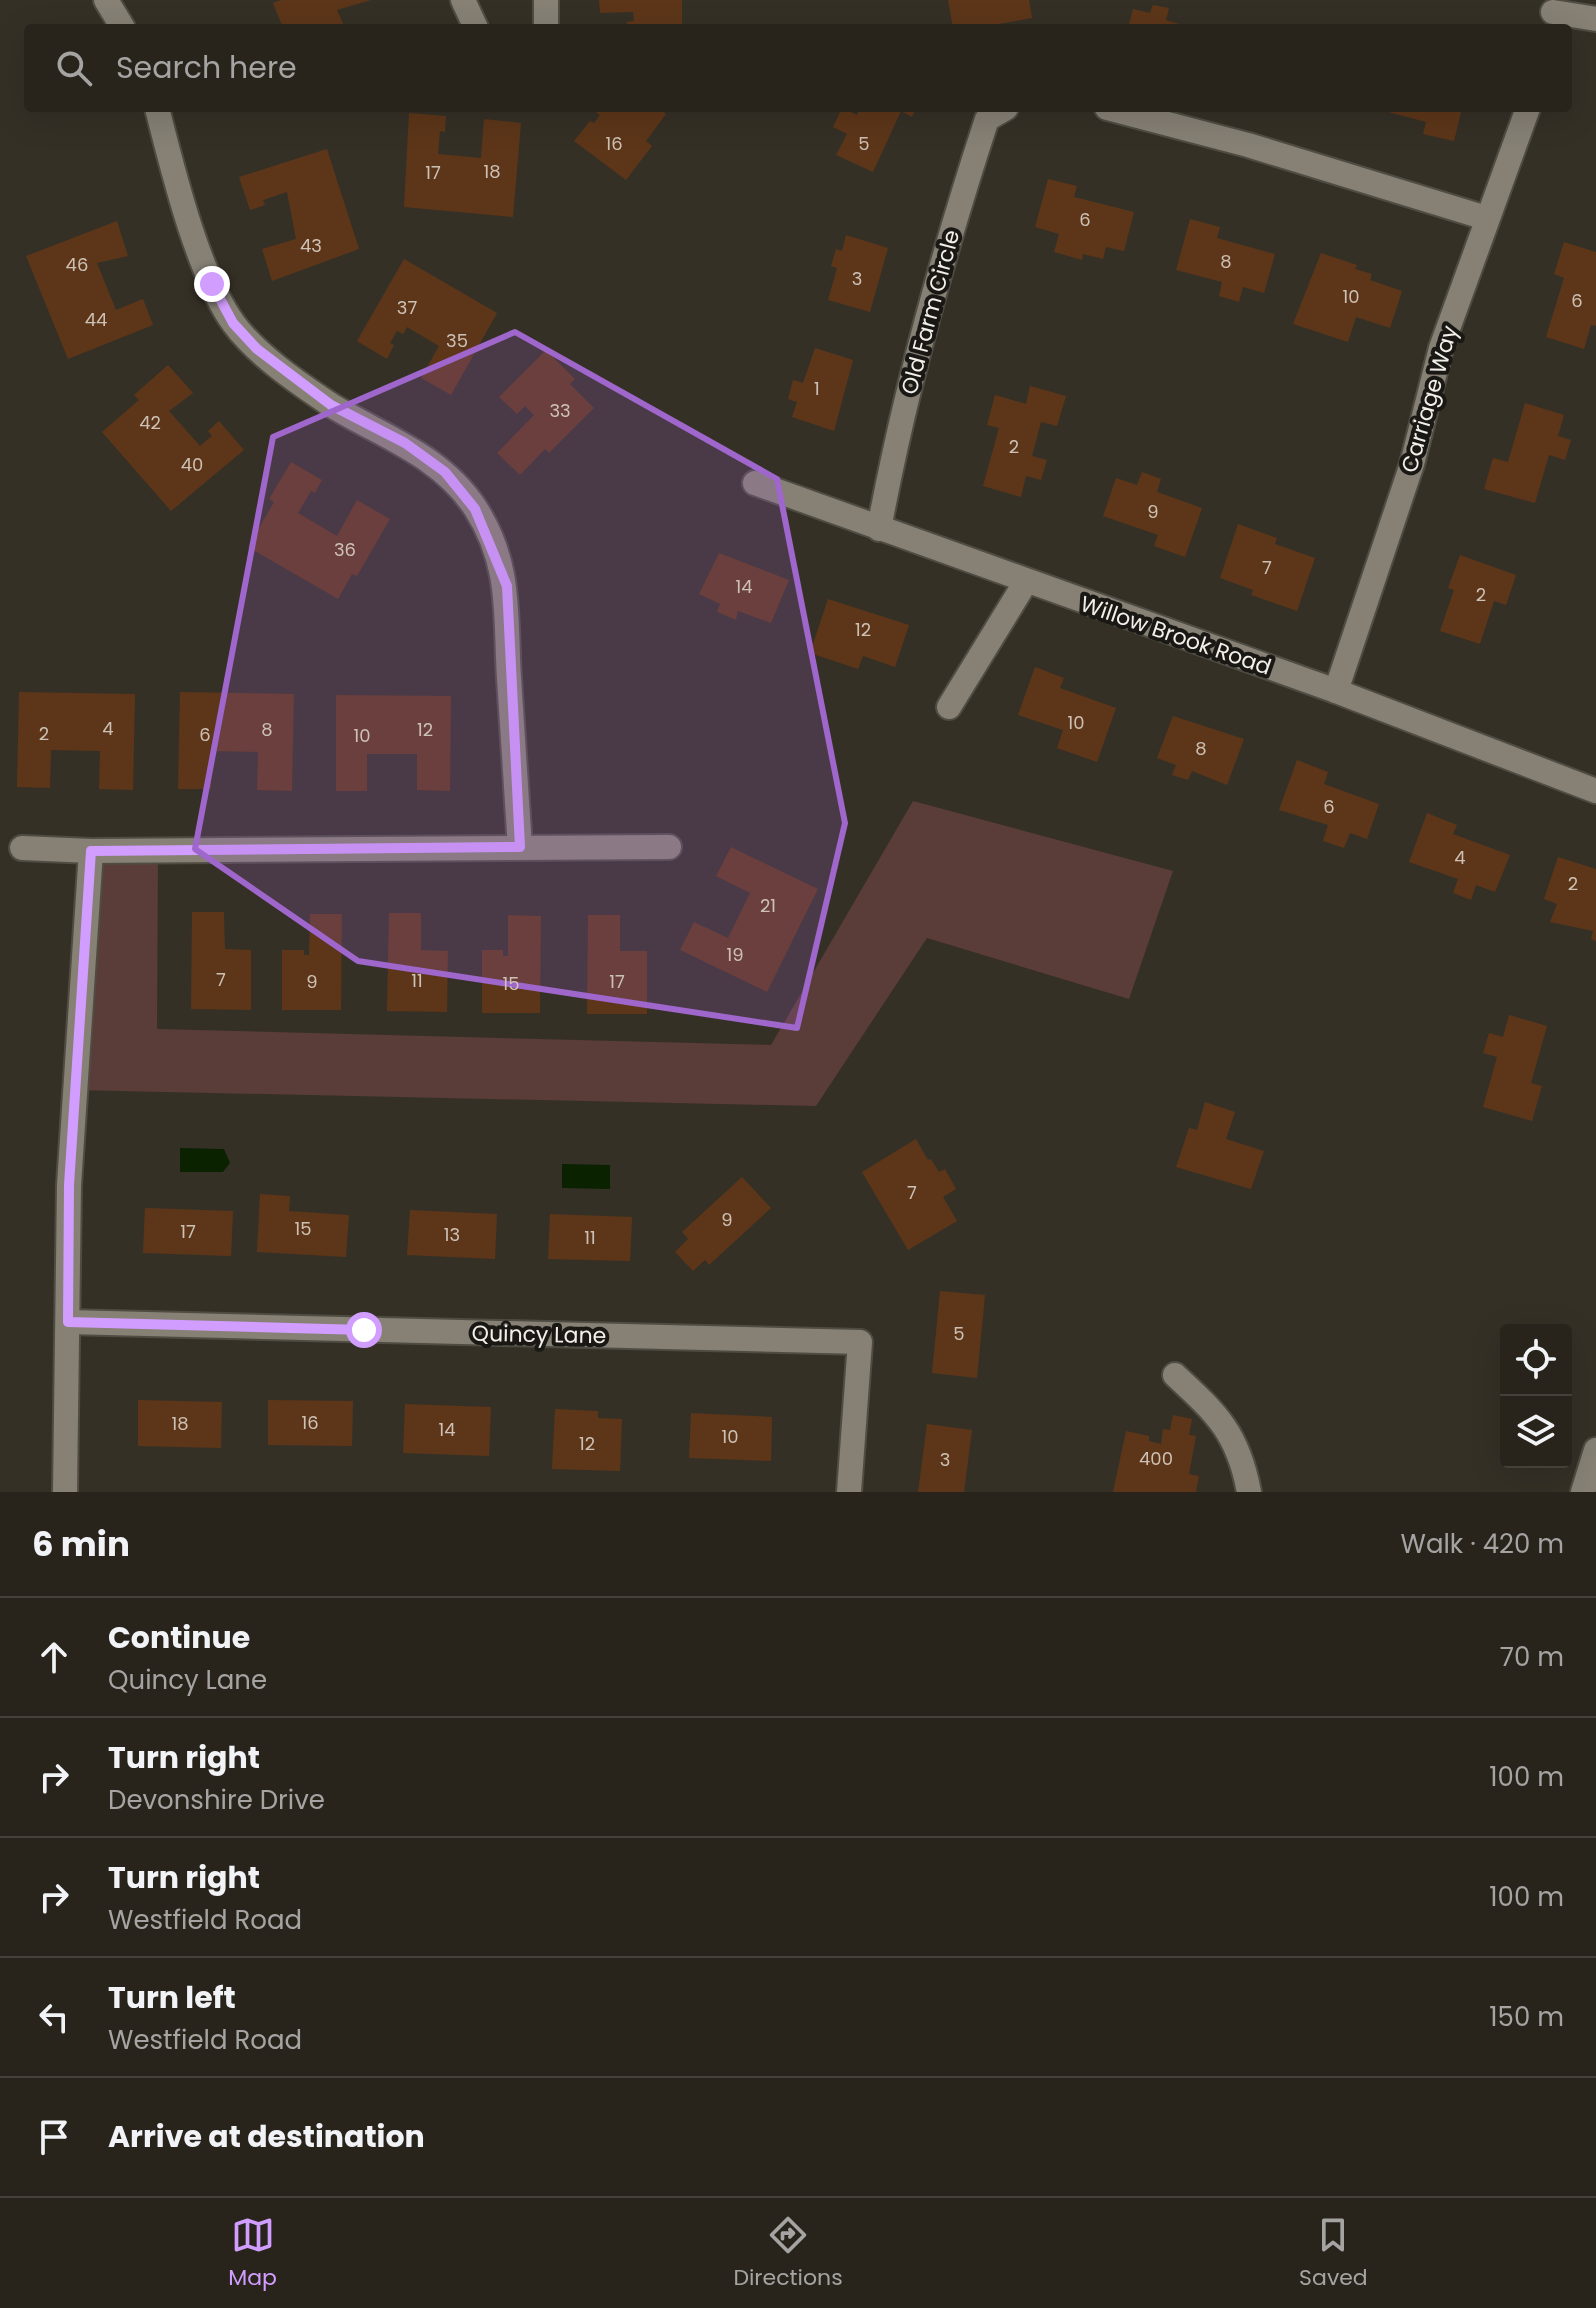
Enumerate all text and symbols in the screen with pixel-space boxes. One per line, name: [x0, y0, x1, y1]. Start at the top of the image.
search box: [24, 24, 1572, 112]
icon: search: [52, 46, 96, 90]
text: Search here: [116, 46, 297, 89]
house number: 16: [605, 131, 623, 156]
house number: 5: [858, 131, 870, 156]
house number: 18: [483, 159, 501, 184]
house number: 17: [425, 160, 441, 185]
house number: 6: [1079, 207, 1091, 232]
street label: Old Farm Circle: [894, 226, 967, 398]
house number: 43: [300, 233, 322, 258]
house number: 8: [1220, 249, 1232, 274]
house number: 46: [66, 252, 88, 277]
route end: [194, 266, 230, 302]
house number: 3: [852, 266, 862, 291]
house number: 10: [1342, 284, 1360, 309]
house number: 6: [1571, 288, 1583, 313]
house number: 37: [397, 295, 417, 320]
house number: 44: [85, 307, 107, 332]
street label: Carriage Way: [1394, 321, 1465, 476]
house number: 35: [446, 328, 468, 353]
house number: 1: [814, 376, 820, 401]
house number: 33: [549, 398, 571, 423]
house number: 42: [139, 410, 161, 435]
house number: 2: [1009, 434, 1019, 459]
house number: 40: [181, 452, 203, 477]
house number: 9: [1147, 499, 1159, 524]
house number: 36: [334, 537, 356, 562]
house number: 7: [1262, 555, 1272, 580]
house number: 14: [735, 574, 753, 599]
house number: 2: [1476, 582, 1486, 607]
street label: Willow Brook Road: [1076, 588, 1275, 683]
house number: 12: [855, 617, 871, 642]
house number: 10: [1067, 710, 1085, 735]
house number: 4: [102, 716, 114, 741]
house number: 8: [261, 717, 273, 742]
house number: 12: [417, 717, 433, 742]
house number: 2: [39, 721, 49, 746]
house number: 6: [199, 722, 211, 747]
house number: 10: [353, 723, 371, 748]
house number: 8: [1195, 736, 1207, 761]
house number: 6: [1323, 794, 1335, 819]
house number: 4: [1454, 845, 1466, 870]
house number: 2: [1568, 871, 1578, 896]
house number: 21: [760, 893, 776, 918]
house number: 19: [726, 942, 744, 967]
house number: 7: [216, 967, 226, 992]
house number: 11: [411, 968, 423, 993]
house number: 9: [306, 969, 318, 994]
house number: 17: [609, 969, 625, 994]
house number: 15: [502, 971, 520, 996]
house number: 7: [907, 1180, 917, 1205]
house number: 9: [721, 1207, 733, 1232]
house number: 15: [294, 1216, 312, 1241]
house number: 17: [180, 1219, 196, 1244]
house number: 13: [444, 1222, 460, 1247]
house number: 11: [584, 1225, 596, 1250]
route start: [346, 1312, 382, 1348]
street label: Quincy Lane: [471, 1318, 607, 1351]
house number: 5: [953, 1321, 965, 1346]
map controls: [1500, 1324, 1572, 1468]
button: locate: [1500, 1324, 1572, 1396]
button: layers: [1500, 1396, 1572, 1468]
house number: 16: [301, 1410, 319, 1435]
house number: 18: [171, 1411, 189, 1436]
house number: 14: [438, 1417, 456, 1442]
house number: 10: [721, 1424, 739, 1449]
house number: 12: [579, 1431, 595, 1456]
house number: 400: [1139, 1446, 1173, 1471]
house number: 3: [940, 1447, 950, 1472]
text: 6 min: [32, 1520, 130, 1568]
text: Walk · 420 m: [1401, 1526, 1564, 1562]
text: Continue: [108, 1616, 250, 1659]
icon: ahead: [32, 1635, 76, 1679]
text: 70 m: [1500, 1639, 1564, 1675]
text: Quincy Lane: [108, 1662, 267, 1698]
text: Turn right: [108, 1736, 260, 1779]
icon: right: [32, 1755, 76, 1799]
text: 100 m: [1489, 1759, 1564, 1795]
text: Devonshire Drive: [108, 1782, 325, 1818]
text: Turn right: [108, 1856, 260, 1899]
icon: right: [32, 1875, 76, 1919]
text: 100 m: [1489, 1879, 1564, 1915]
text: Westfield Road: [108, 1902, 302, 1938]
text: Turn left: [108, 1976, 236, 2019]
icon: left: [32, 1995, 76, 2039]
text: 150 m: [1489, 1999, 1564, 2035]
text: Westfield Road: [108, 2022, 302, 2058]
icon: arrive: [32, 2115, 76, 2159]
text: Arrive at destination: [108, 2115, 425, 2158]
tab: Map: [228, 2213, 277, 2294]
tab: Directions: [733, 2213, 843, 2294]
tab: Saved: [1299, 2213, 1368, 2294]

